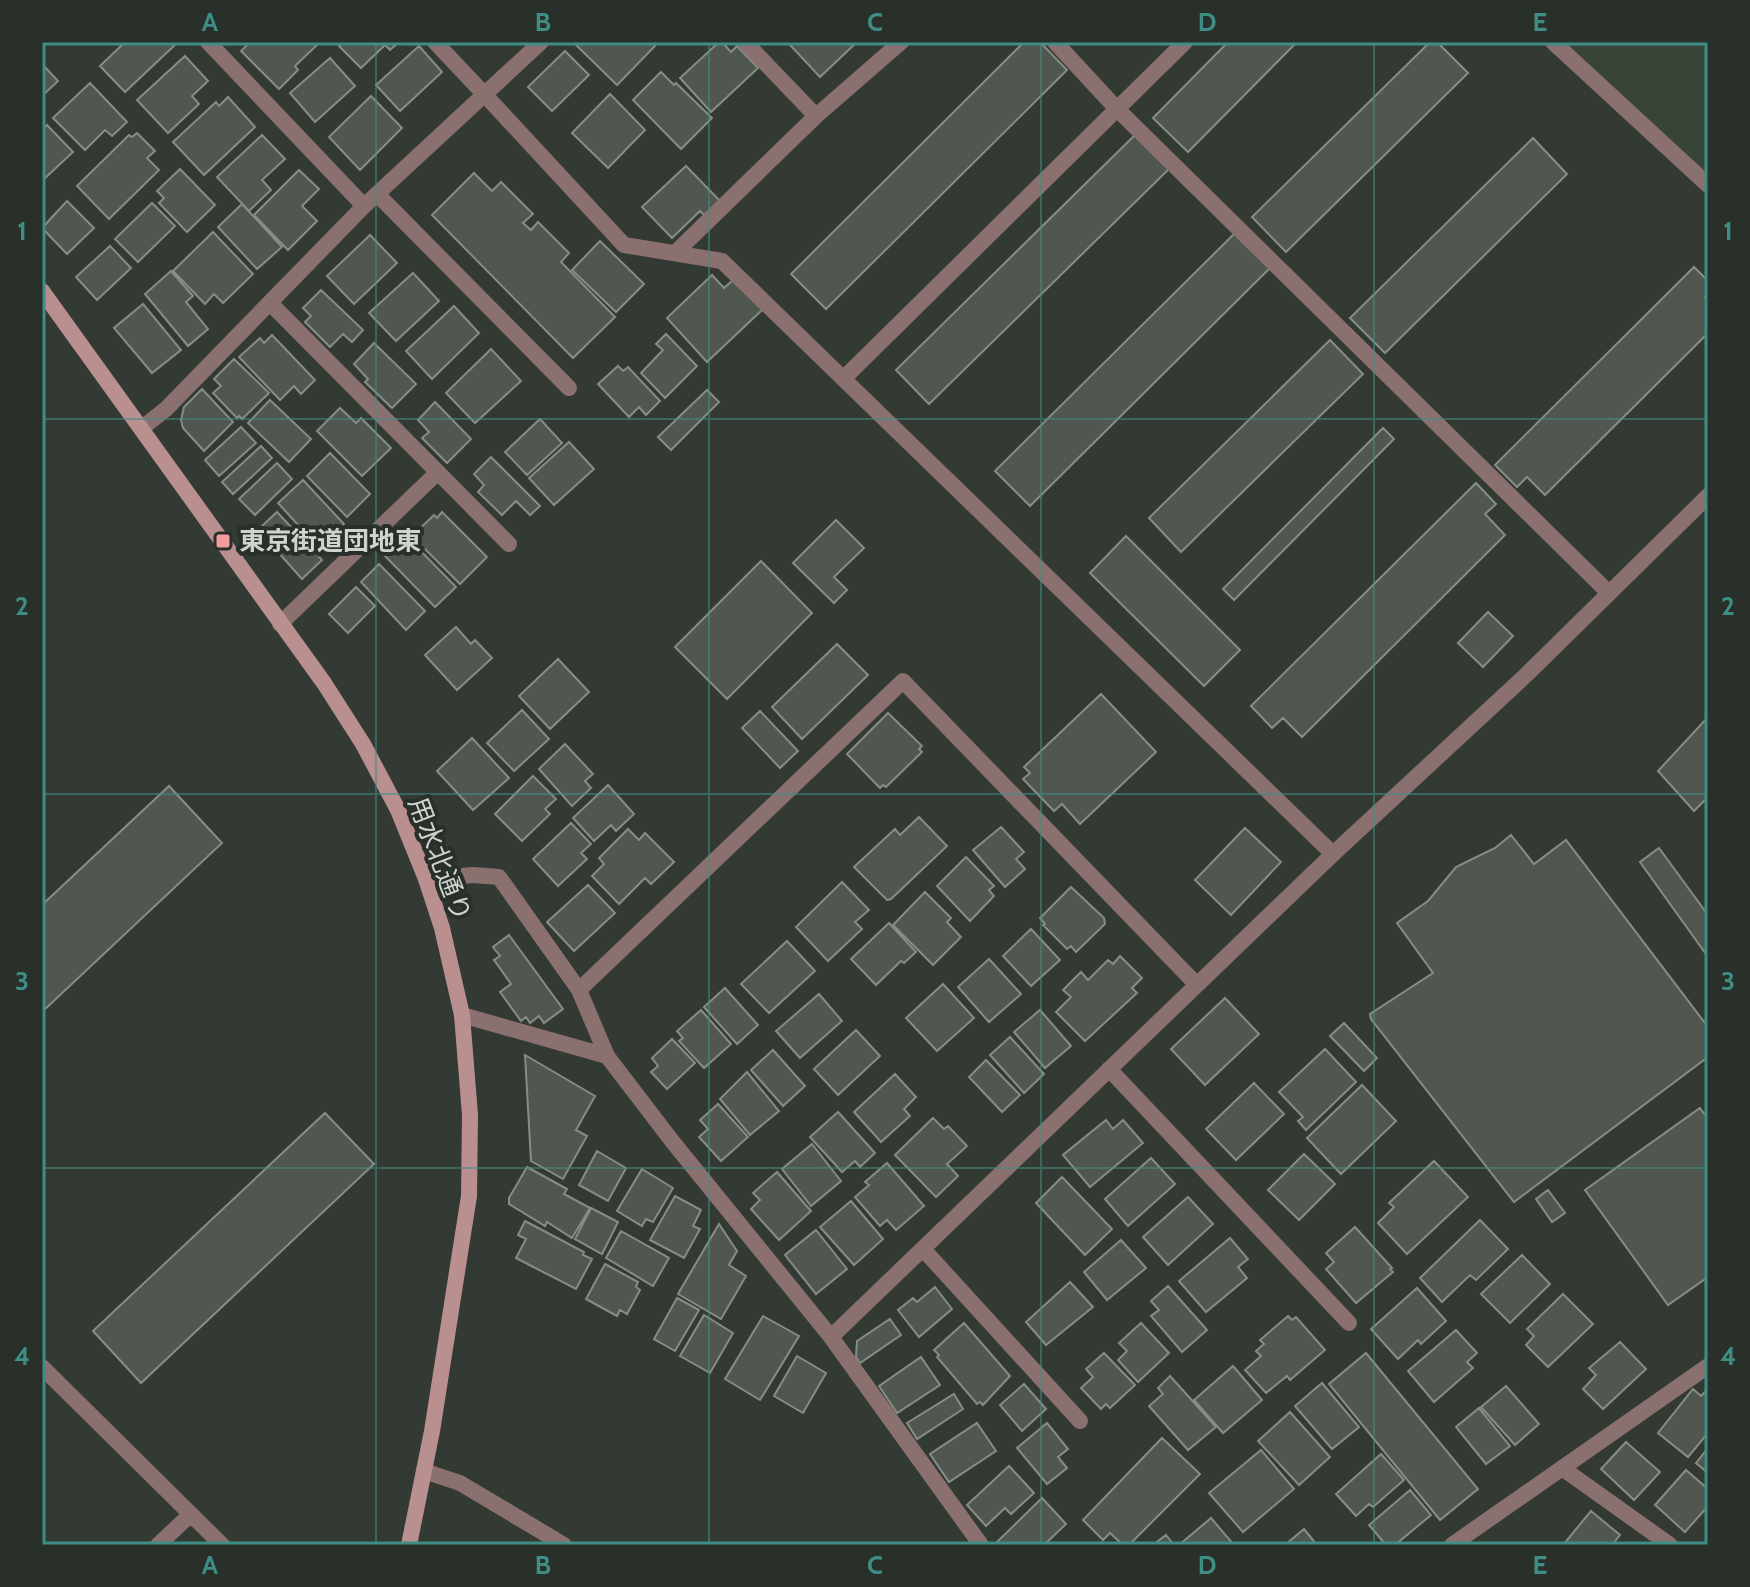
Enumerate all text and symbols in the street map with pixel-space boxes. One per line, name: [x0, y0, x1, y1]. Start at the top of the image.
text: A: [202, 6, 219, 38]
text: B: [535, 6, 551, 38]
text: C: [867, 6, 883, 38]
text: D: [1198, 6, 1216, 38]
text: E: [1533, 6, 1547, 38]
text: 1: [17, 215, 27, 247]
text: 1: [1723, 215, 1733, 247]
place label: 東京街道団地東: [239, 525, 421, 557]
marker: 東京街道団地東: [214, 532, 232, 550]
text: 2: [15, 590, 29, 622]
text: 2: [1721, 590, 1735, 622]
street label: 用水北通り: [402, 793, 478, 925]
text: 3: [15, 965, 29, 997]
text: 3: [1721, 965, 1735, 997]
text: 4: [14, 1340, 30, 1372]
text: 4: [1720, 1340, 1736, 1372]
text: A: [202, 1549, 219, 1581]
text: B: [535, 1549, 551, 1581]
text: C: [867, 1549, 883, 1581]
text: D: [1198, 1549, 1216, 1581]
text: E: [1533, 1549, 1547, 1581]

